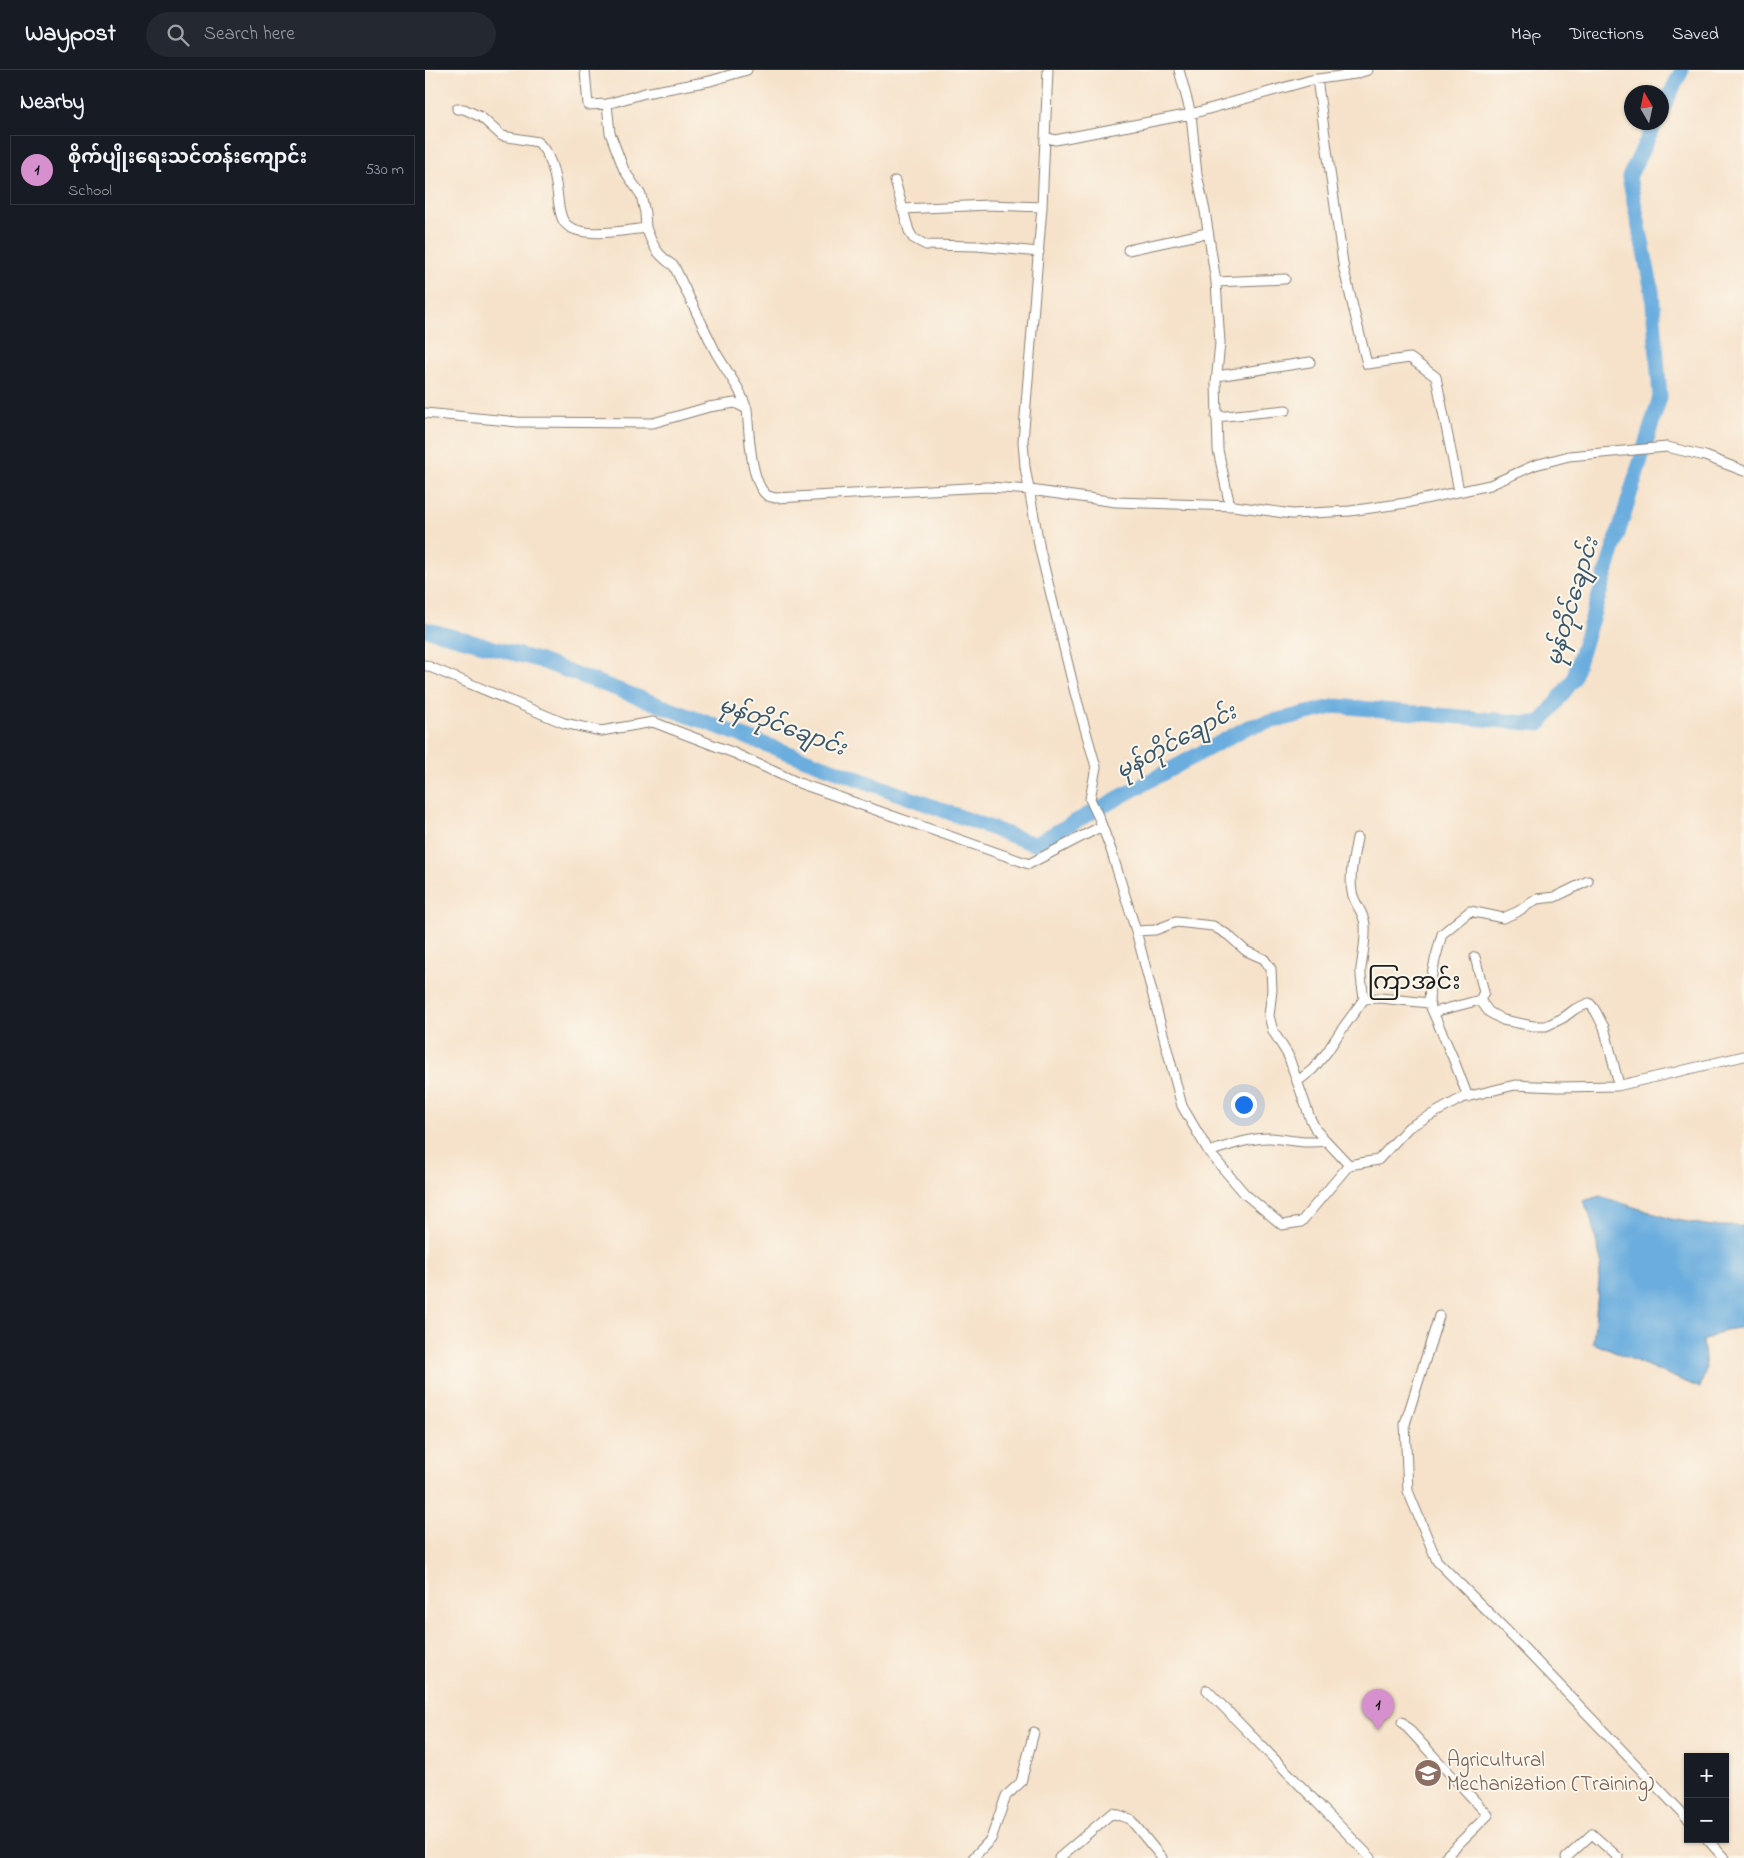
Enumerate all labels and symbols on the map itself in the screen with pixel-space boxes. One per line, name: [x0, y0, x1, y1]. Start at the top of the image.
north arrow: [1624, 85, 1669, 130]
water label: မုန်တိုင်ချောင်း: [1537, 532, 1609, 670]
water label: မုန်တိုင်ချောင်း: [714, 688, 852, 766]
water label: မုန်တိုင်ချောင်း: [1110, 695, 1244, 788]
district label: ကြာအင်း: [1368, 965, 1460, 1001]
your location: [1231, 1092, 1257, 1118]
pin: 1: [1362, 1689, 1394, 1730]
place label: Agricultural Mechanization (Training): [1447, 1746, 1654, 1802]
school or university icon: Agricultural Mechanization (Training): [1413, 1758, 1443, 1788]

